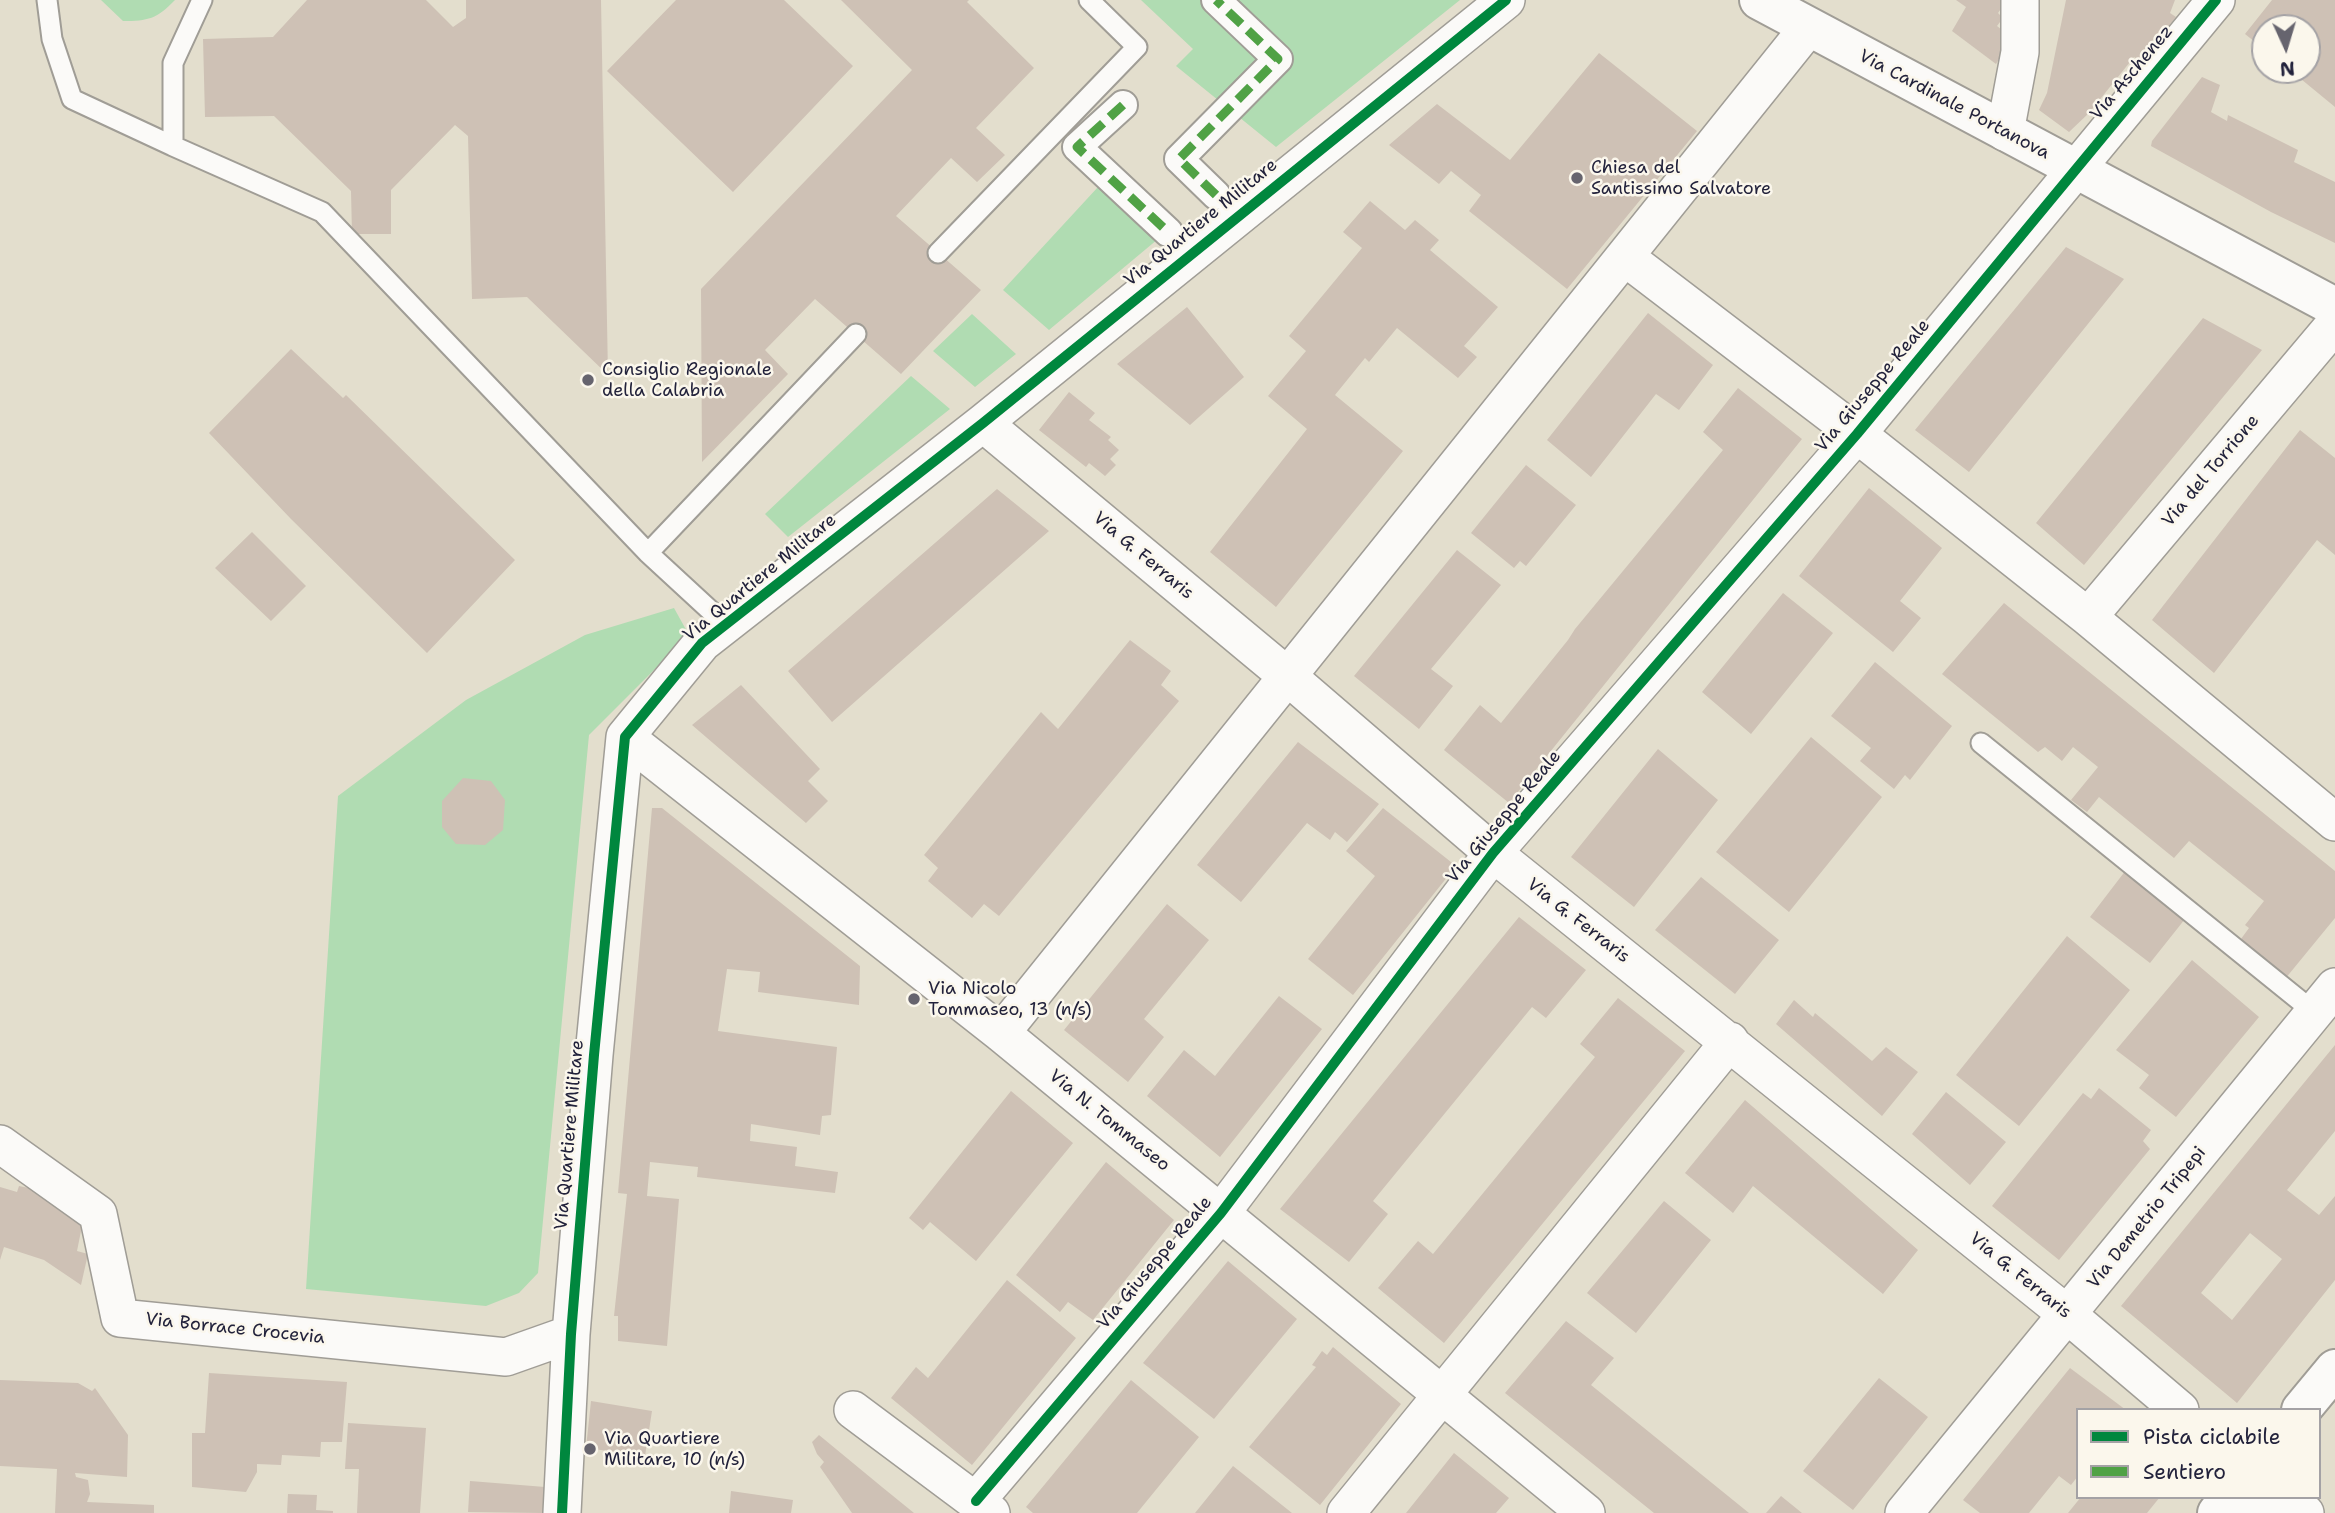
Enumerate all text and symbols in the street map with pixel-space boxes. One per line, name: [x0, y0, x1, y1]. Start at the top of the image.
north arrow: [2251, 14, 2321, 84]
street label: Via Aschenez: [2086, 21, 2178, 125]
street label: Via Cardinale Portanova: [1855, 45, 2053, 165]
text: N: [2279, 55, 2296, 81]
street label: Via Quartiere Militare: [1120, 155, 1282, 291]
place label: Chiesa del Santissimo Salvatore: [1591, 157, 1771, 200]
marker: Chiesa del Santissimo Salvatore: [1569, 170, 1585, 186]
street label: Via Giuseppe Reale: [1811, 315, 1935, 457]
place label: Consiglio Regionale della Calabria: [602, 359, 772, 402]
marker: Consiglio Regionale della Calabria: [580, 372, 596, 388]
street label: Via del Torrione: [2158, 411, 2264, 531]
street label: Via G. Ferraris: [1088, 508, 1198, 604]
street label: Via Quartiere Militare: [679, 510, 841, 646]
street label: Via Giuseppe Reale: [1442, 746, 1566, 888]
street label: Via G. Ferraris: [1522, 874, 1634, 968]
place label: Via Nicolo Tommaseo, 13 (n/s): [928, 978, 1091, 1020]
marker: Via Nicolo Tommaseo, 13 (n/s): [906, 991, 922, 1007]
street label: Via Quartiere Militare: [551, 1039, 589, 1231]
street label: Via N. Tommaseo: [1044, 1066, 1174, 1176]
street label: Via Demetrio Tripepi: [2083, 1143, 2211, 1293]
street label: Via Giuseppe Reale: [1093, 1192, 1217, 1334]
street label: Via G. Ferraris: [1965, 1228, 2075, 1324]
street label: Via Borrace Crocevia: [144, 1309, 326, 1349]
legend: [2076, 1408, 2321, 1499]
text: Pista ciclabile: [2143, 1423, 2281, 1451]
place label: Via Quartiere Militare, 10 (n/s): [604, 1428, 745, 1470]
marker: Via Quartiere Militare, 10 (n/s): [582, 1441, 598, 1457]
text: Sentiero: [2143, 1458, 2226, 1486]

